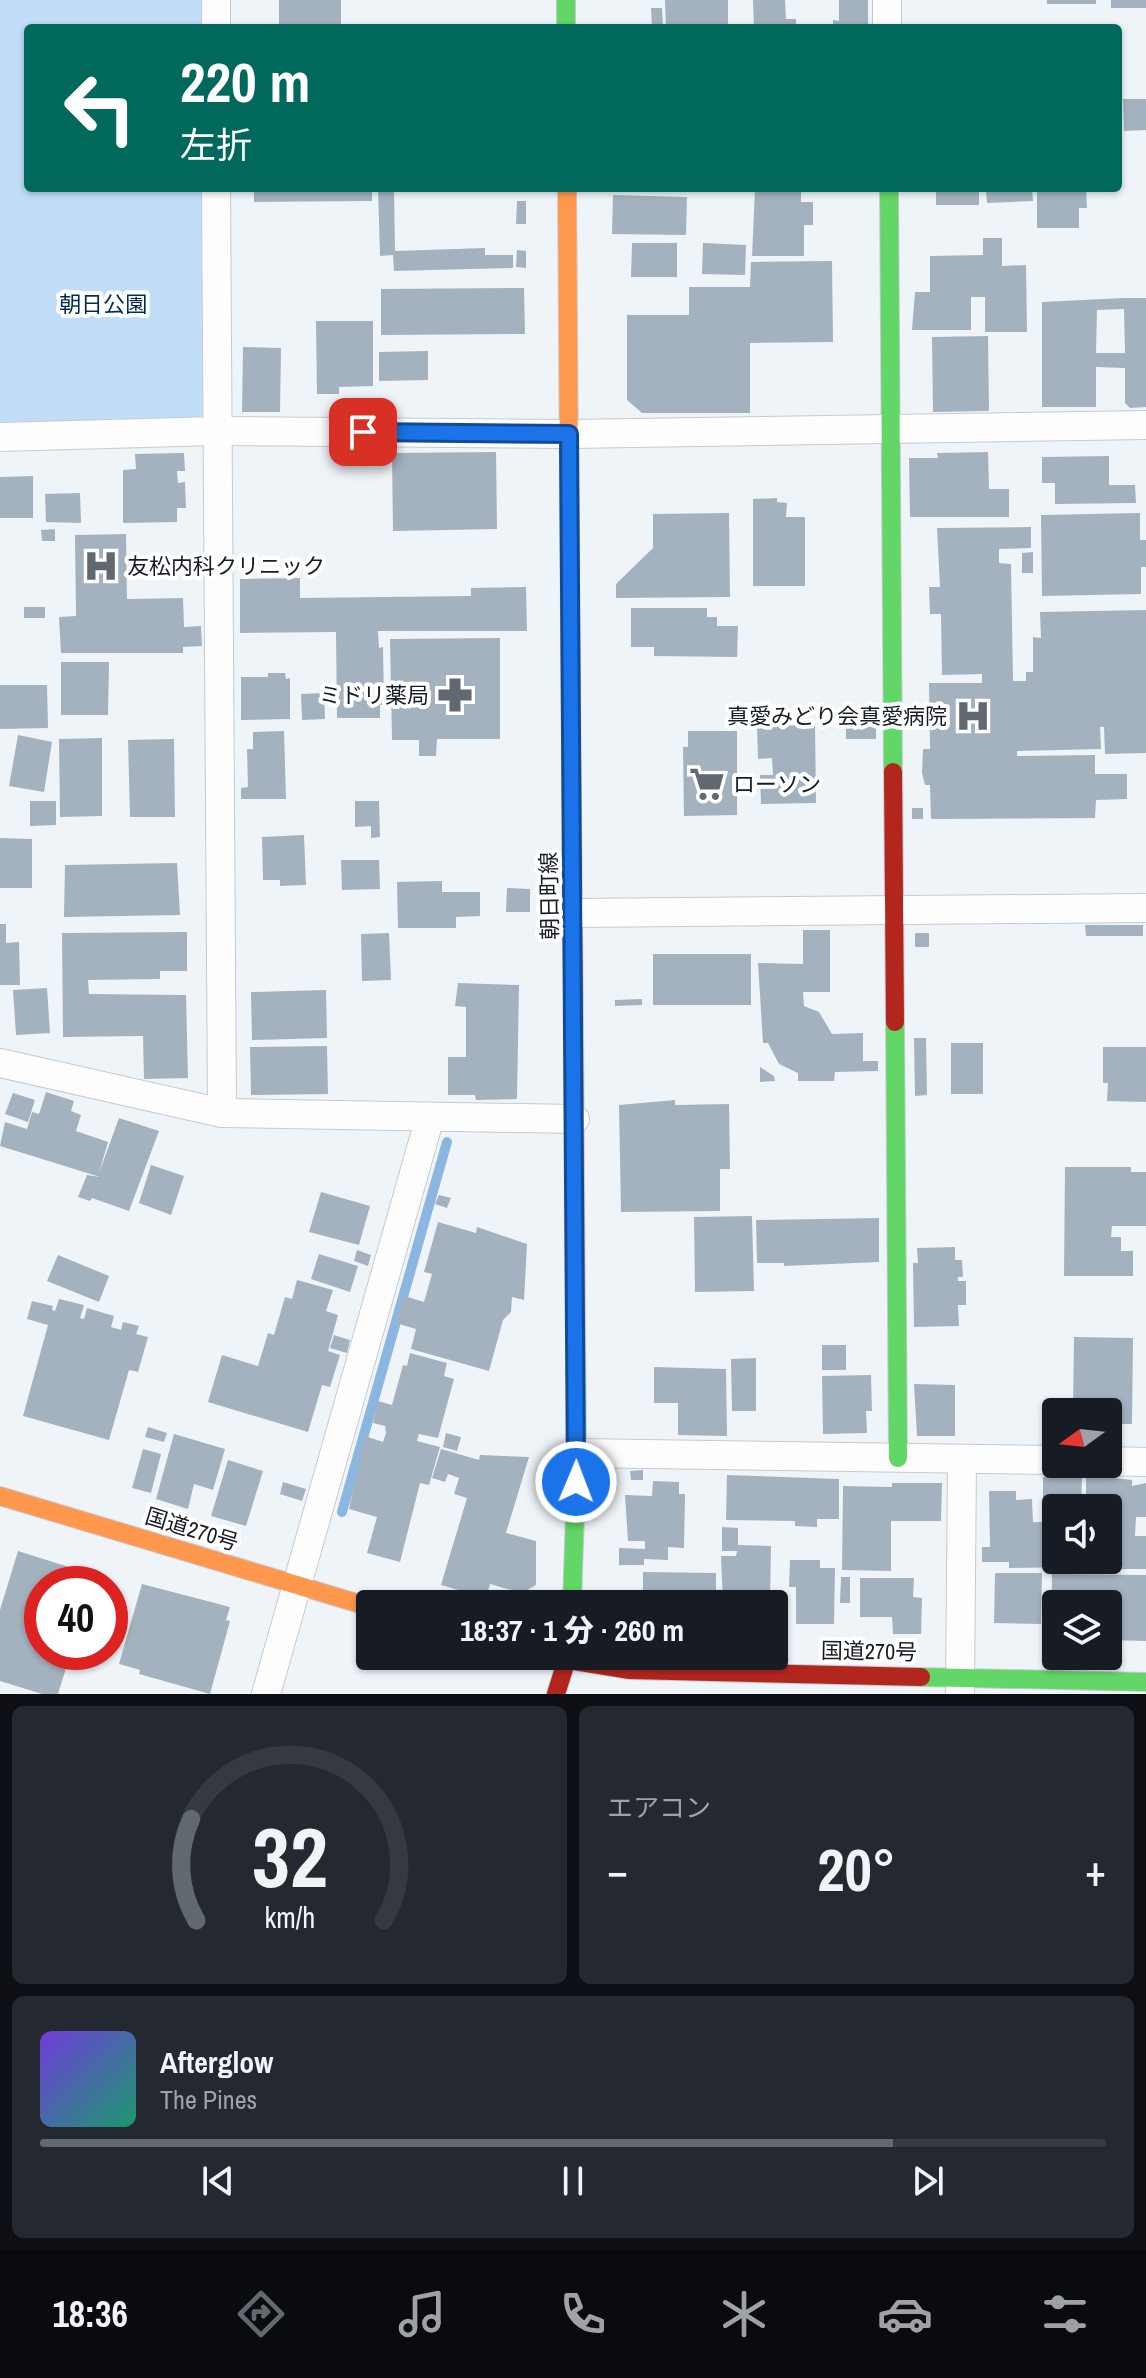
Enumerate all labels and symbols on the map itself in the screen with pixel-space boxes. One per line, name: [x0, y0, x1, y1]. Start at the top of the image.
park label: 朝日公園: [59, 289, 147, 319]
pin: [329, 398, 397, 466]
hospital icon: 友松内科クリニック: [82, 547, 120, 585]
place label: 友松内科クリニック: [127, 551, 325, 581]
pharmacy icon: ミドリ薬局: [436, 676, 474, 714]
place label: ミドリ薬局: [319, 680, 429, 710]
hospital icon: 真愛みどり会真愛病院: [954, 697, 992, 735]
place label: 真愛みどり会真愛病院: [727, 701, 947, 731]
supermarket icon: ローソン: [688, 765, 726, 803]
place label: ローソン: [733, 769, 821, 799]
street label: 朝日町線: [533, 852, 565, 940]
north arrow: [1042, 1398, 1122, 1478]
position arrow: [534, 1440, 618, 1524]
street label: 国道270号: [142, 1501, 242, 1557]
speed limit sign: 40: [24, 1566, 128, 1670]
street label: 国道270号: [821, 1635, 917, 1667]

